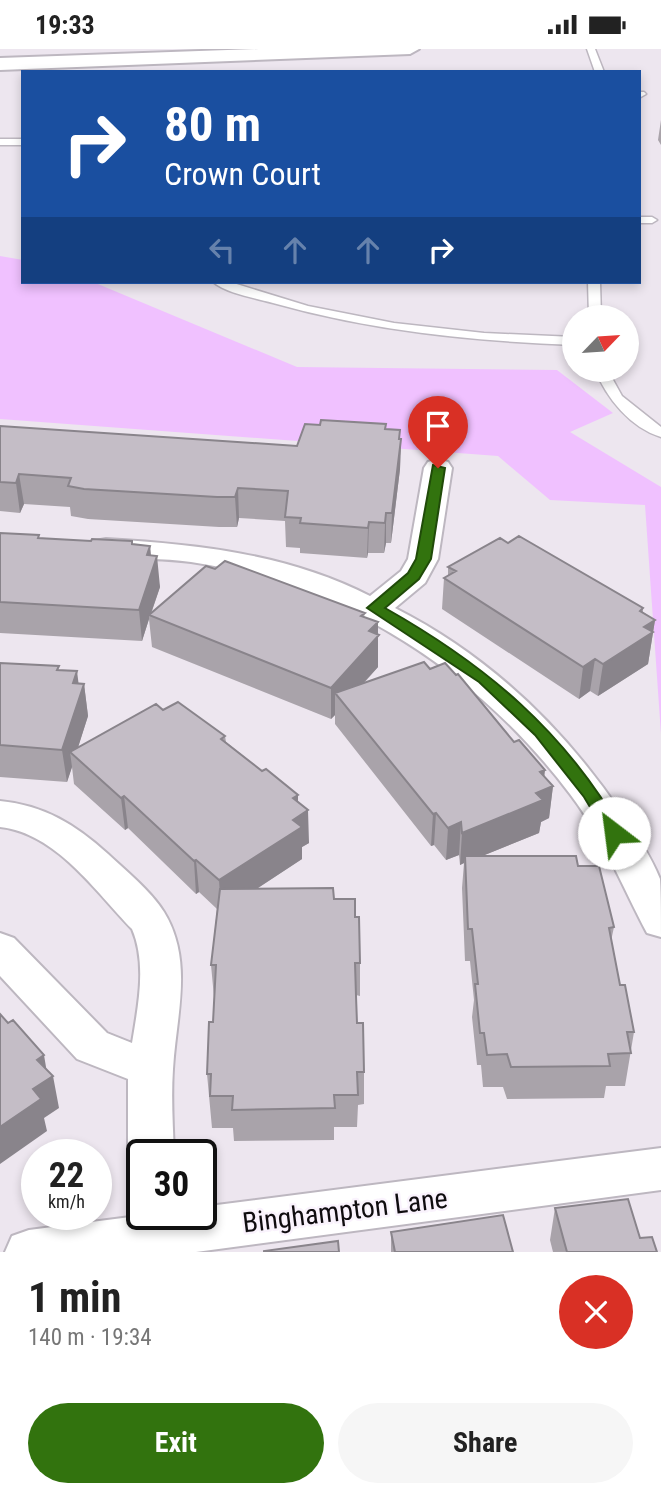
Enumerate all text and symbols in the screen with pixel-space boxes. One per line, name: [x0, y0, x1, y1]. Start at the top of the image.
text: 19:33: [35, 10, 95, 40]
text: 80 m: [164, 96, 261, 153]
icon: right: [49, 98, 140, 189]
text: Crown Court: [164, 155, 321, 193]
icon: left: [203, 231, 241, 269]
icon: ahead: [276, 231, 314, 269]
icon: ahead: [349, 231, 387, 269]
icon: right: [422, 231, 460, 269]
north arrow: [562, 305, 639, 381]
map controls: [562, 305, 639, 382]
pin: [408, 396, 468, 468]
icon: arrive: [419, 407, 457, 445]
position arrow: [577, 796, 651, 870]
speed limit sign: 30: [126, 1139, 217, 1230]
text: 22: [49, 1155, 84, 1196]
street label: Binghampton Lane: [241, 1182, 449, 1239]
text: km/h: [48, 1191, 85, 1212]
text: 1 min: [28, 1273, 121, 1322]
button: close: [559, 1275, 633, 1349]
text: 140 m · 19:34: [28, 1324, 152, 1351]
button: Exit: [28, 1403, 324, 1483]
button: Share: [338, 1403, 633, 1483]

